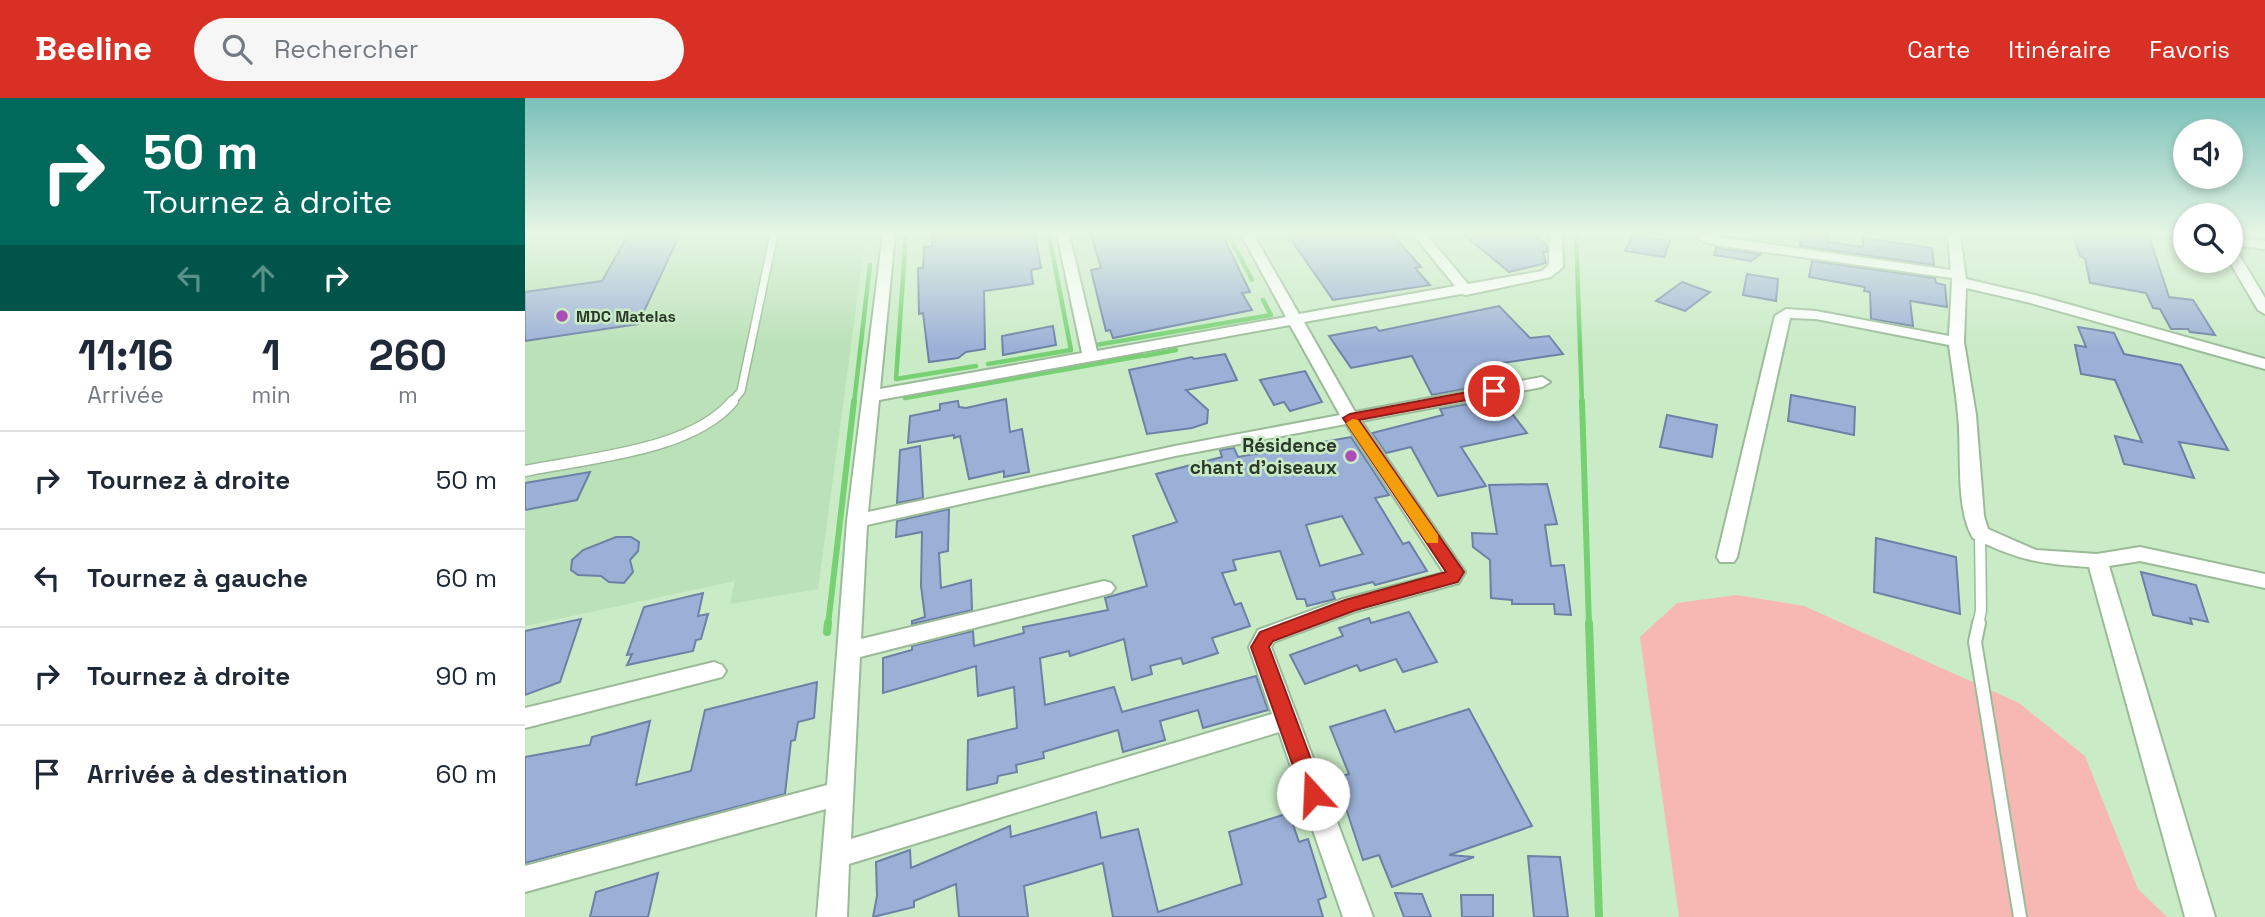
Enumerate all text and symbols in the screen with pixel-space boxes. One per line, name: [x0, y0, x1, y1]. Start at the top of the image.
search box: [194, 18, 684, 81]
text: Beeline: [35, 28, 152, 70]
icon: search: [218, 30, 256, 68]
text: Rechercher: [274, 32, 419, 66]
text: Carte: [1907, 34, 1970, 65]
text: Itinéraire: [2008, 34, 2111, 65]
text: Favoris: [2149, 34, 2230, 65]
map controls: [2173, 119, 2243, 273]
button: sound: [2173, 119, 2243, 189]
text: 50 m: [143, 121, 258, 183]
icon: right: [28, 126, 119, 217]
text: Tournez à droite: [143, 182, 392, 222]
button: search: [2173, 203, 2243, 273]
icon: left: [171, 259, 209, 297]
icon: ahead: [244, 259, 282, 297]
icon: right: [317, 259, 355, 297]
place label: MDC Matelas: [576, 306, 676, 327]
marker: MDC Matelas: [554, 308, 570, 324]
text: 11:16: [78, 329, 173, 382]
text: 1: [262, 329, 281, 382]
text: 260: [369, 329, 447, 382]
pin: [1464, 361, 1524, 421]
icon: arrive: [1475, 372, 1513, 410]
text: Arrivée: [87, 380, 164, 410]
text: min: [251, 380, 291, 410]
text: m: [398, 380, 418, 410]
place label: Résidence chant d'oiseaux: [1190, 433, 1337, 480]
marker: Résidence chant d'oiseaux: [1343, 448, 1359, 464]
icon: right: [28, 461, 66, 499]
text: Tournez à droite: [87, 463, 290, 497]
text: 50 m: [436, 463, 497, 497]
icon: left: [28, 559, 66, 597]
text: Tournez à gauche: [87, 561, 308, 595]
text: 60 m: [435, 561, 497, 595]
icon: right: [28, 657, 66, 695]
text: Tournez à droite: [87, 659, 290, 693]
text: 90 m: [435, 659, 497, 693]
icon: arrive: [28, 755, 66, 793]
text: Arrivée à destination: [87, 757, 348, 791]
text: 60 m: [435, 757, 497, 791]
position arrow: [1276, 757, 1350, 831]

